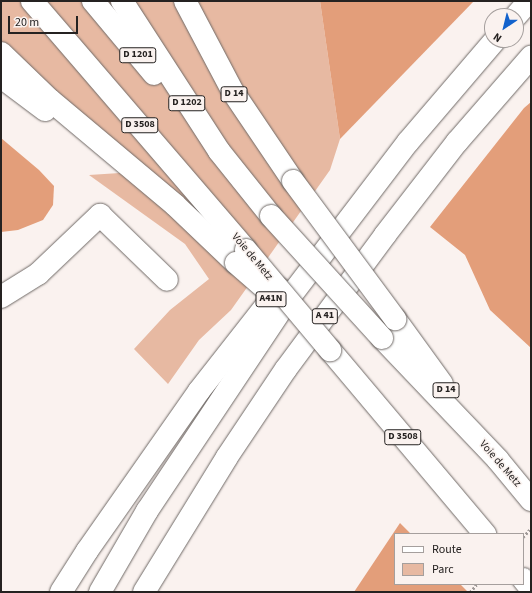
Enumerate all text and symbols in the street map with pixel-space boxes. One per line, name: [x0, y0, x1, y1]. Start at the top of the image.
scale bar: [10, 8, 80, 34]
north arrow: [484, 8, 524, 48]
text: 20 m: [15, 14, 39, 31]
text: N: [490, 29, 505, 46]
road number: D 1201: [119, 47, 157, 63]
road number: D 14: [220, 86, 248, 102]
road number: D 1202: [168, 95, 206, 111]
road number: D 3508: [121, 117, 159, 133]
street label: Voie de Metz: [229, 231, 275, 283]
road number: A41N: [255, 291, 287, 307]
road number: A 41: [311, 308, 339, 324]
road number: D 14: [432, 382, 460, 398]
road number: D 3508: [384, 429, 422, 445]
street label: Voie de Metz: [476, 438, 524, 490]
legend: [394, 533, 524, 585]
text: Route: [432, 541, 462, 558]
text: Parc: [432, 561, 454, 578]

